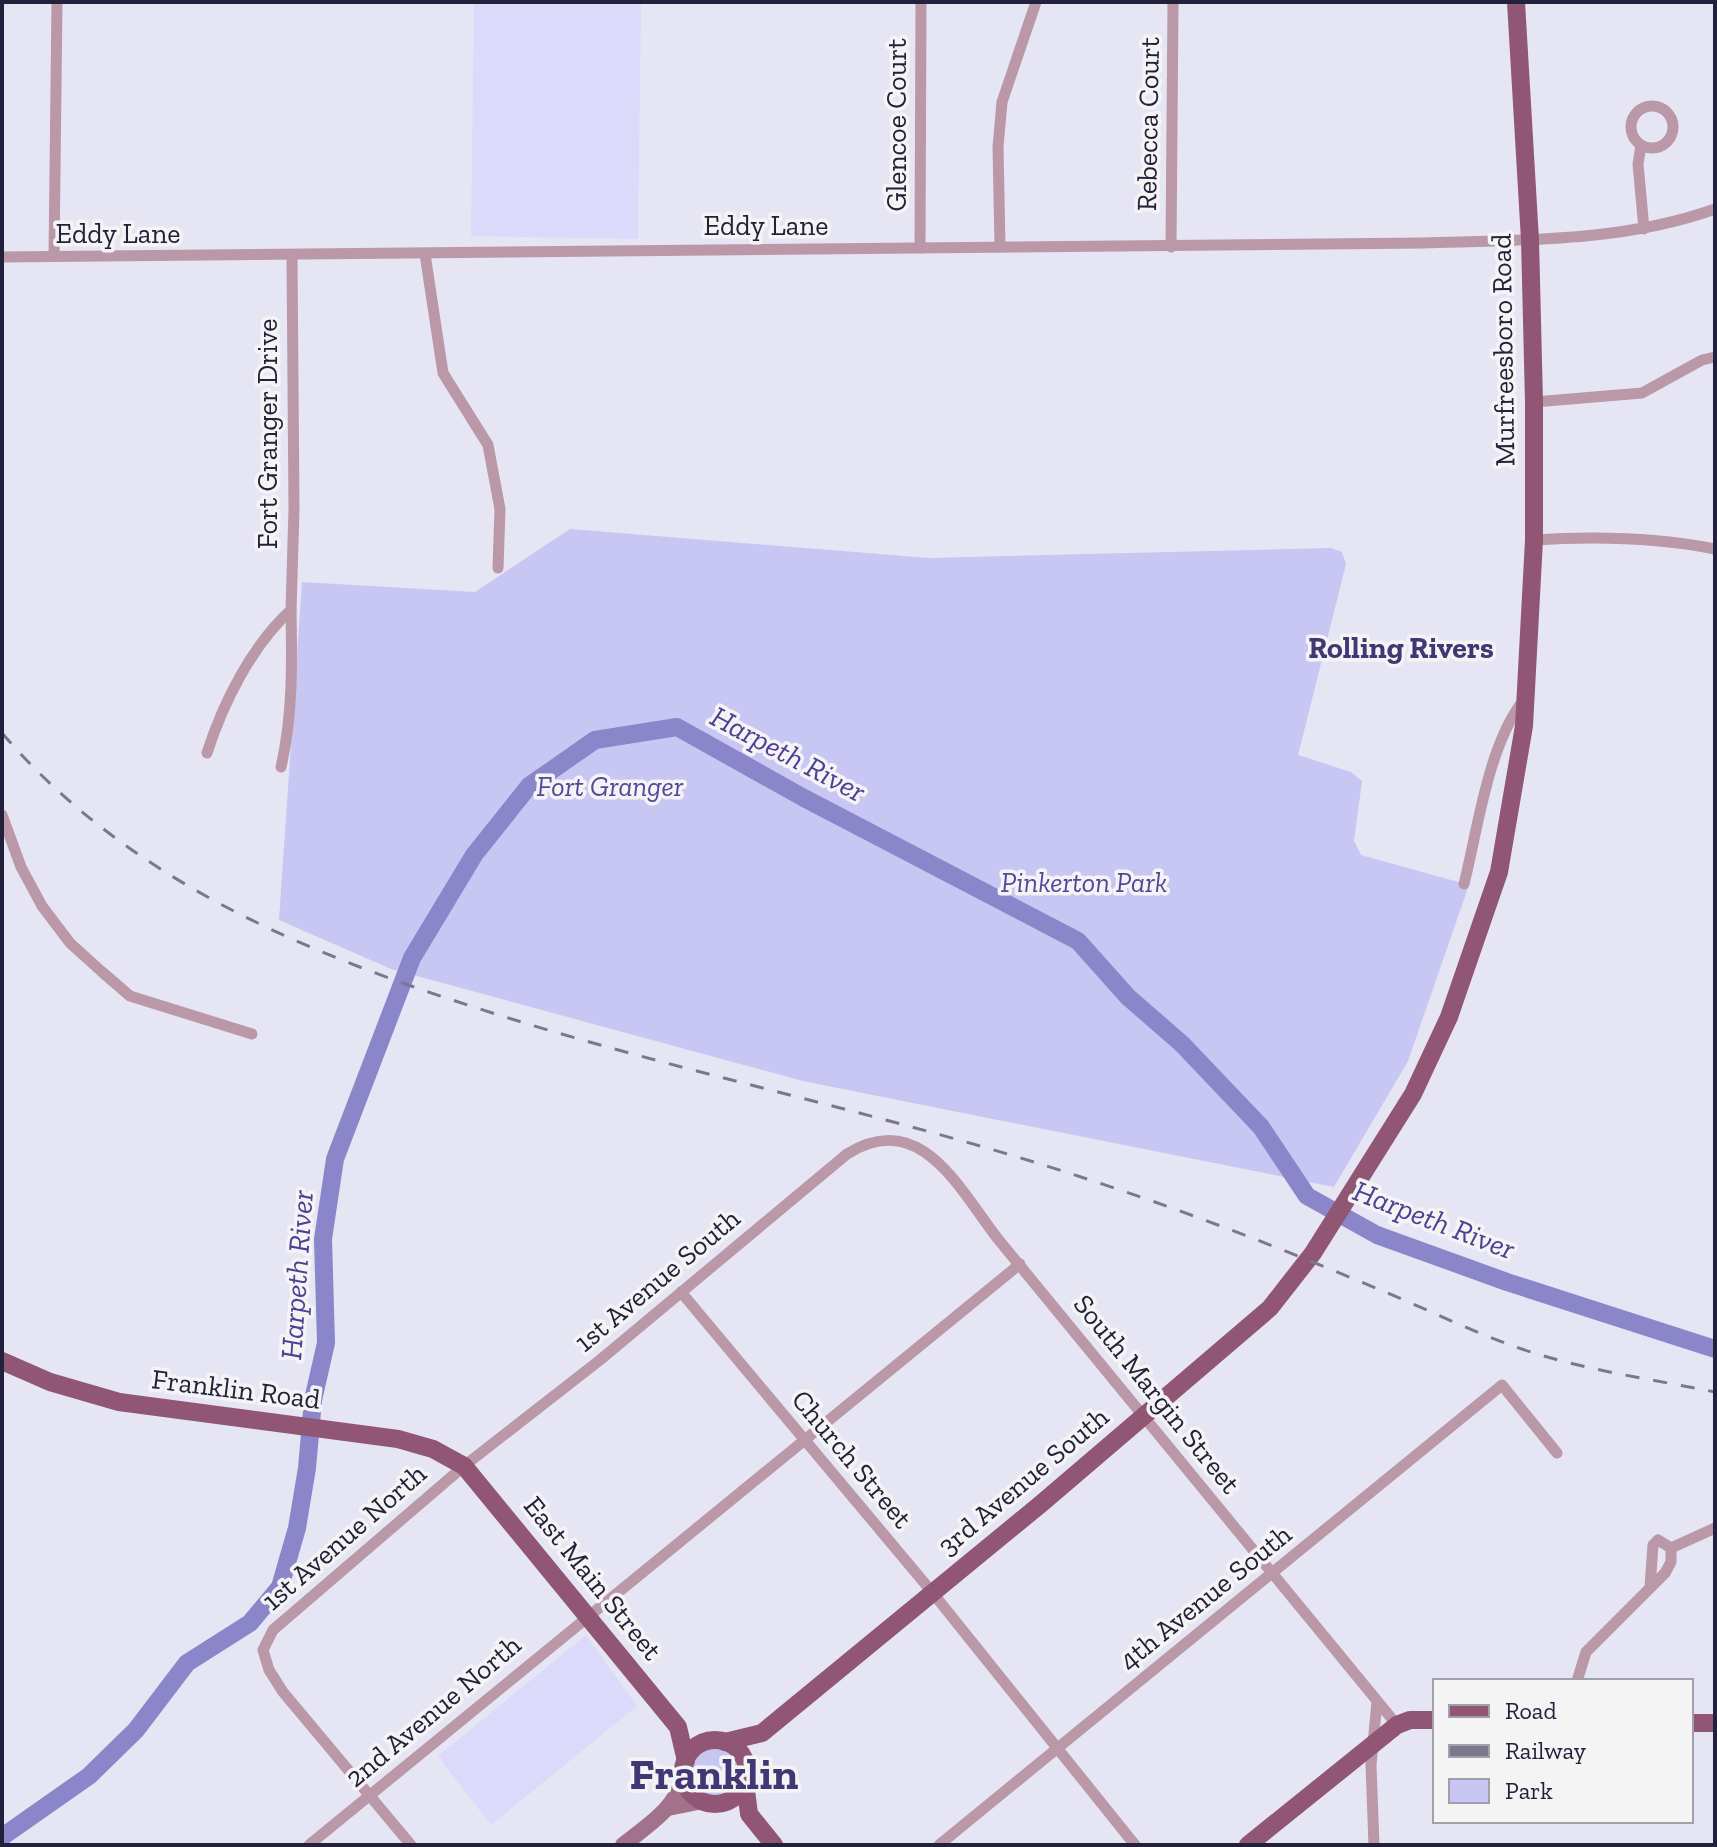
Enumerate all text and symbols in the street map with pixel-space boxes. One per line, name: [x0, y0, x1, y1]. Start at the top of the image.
street label: Rebecca Court: [1130, 36, 1166, 211]
street label: Glencoe Court: [880, 38, 913, 212]
street label: Eddy Lane: [704, 209, 828, 242]
street label: Eddy Lane: [56, 217, 180, 250]
street label: Murfreesboro Road: [1484, 233, 1522, 467]
street label: Fort Granger Drive: [251, 319, 284, 549]
district label: Rolling Rivers: [1308, 630, 1494, 666]
water label: Harpeth River: [704, 698, 872, 810]
park label: Fort Granger: [537, 770, 684, 803]
park label: Pinkerton Park: [1001, 866, 1167, 899]
water label: Harpeth River: [1348, 1173, 1520, 1268]
water label: Harpeth River: [273, 1188, 321, 1361]
street label: 1st Avenue South: [568, 1201, 746, 1359]
street label: South Margin Street: [1067, 1288, 1248, 1501]
street label: Franklin Road: [150, 1362, 322, 1416]
street label: Church Street: [785, 1383, 920, 1535]
street label: 3rd Avenue South: [931, 1400, 1115, 1562]
street label: 1st Avenue North: [255, 1457, 433, 1617]
street label: East Main Street: [517, 1490, 669, 1667]
street label: 4th Avenue South: [1112, 1517, 1298, 1677]
street label: 2nd Avenue North: [339, 1628, 528, 1794]
legend: [1433, 1679, 1693, 1823]
text: Road: [1505, 1696, 1557, 1725]
text: Railway: [1505, 1736, 1587, 1765]
district label: Franklin: [630, 1747, 798, 1800]
text: Park: [1505, 1776, 1553, 1805]

